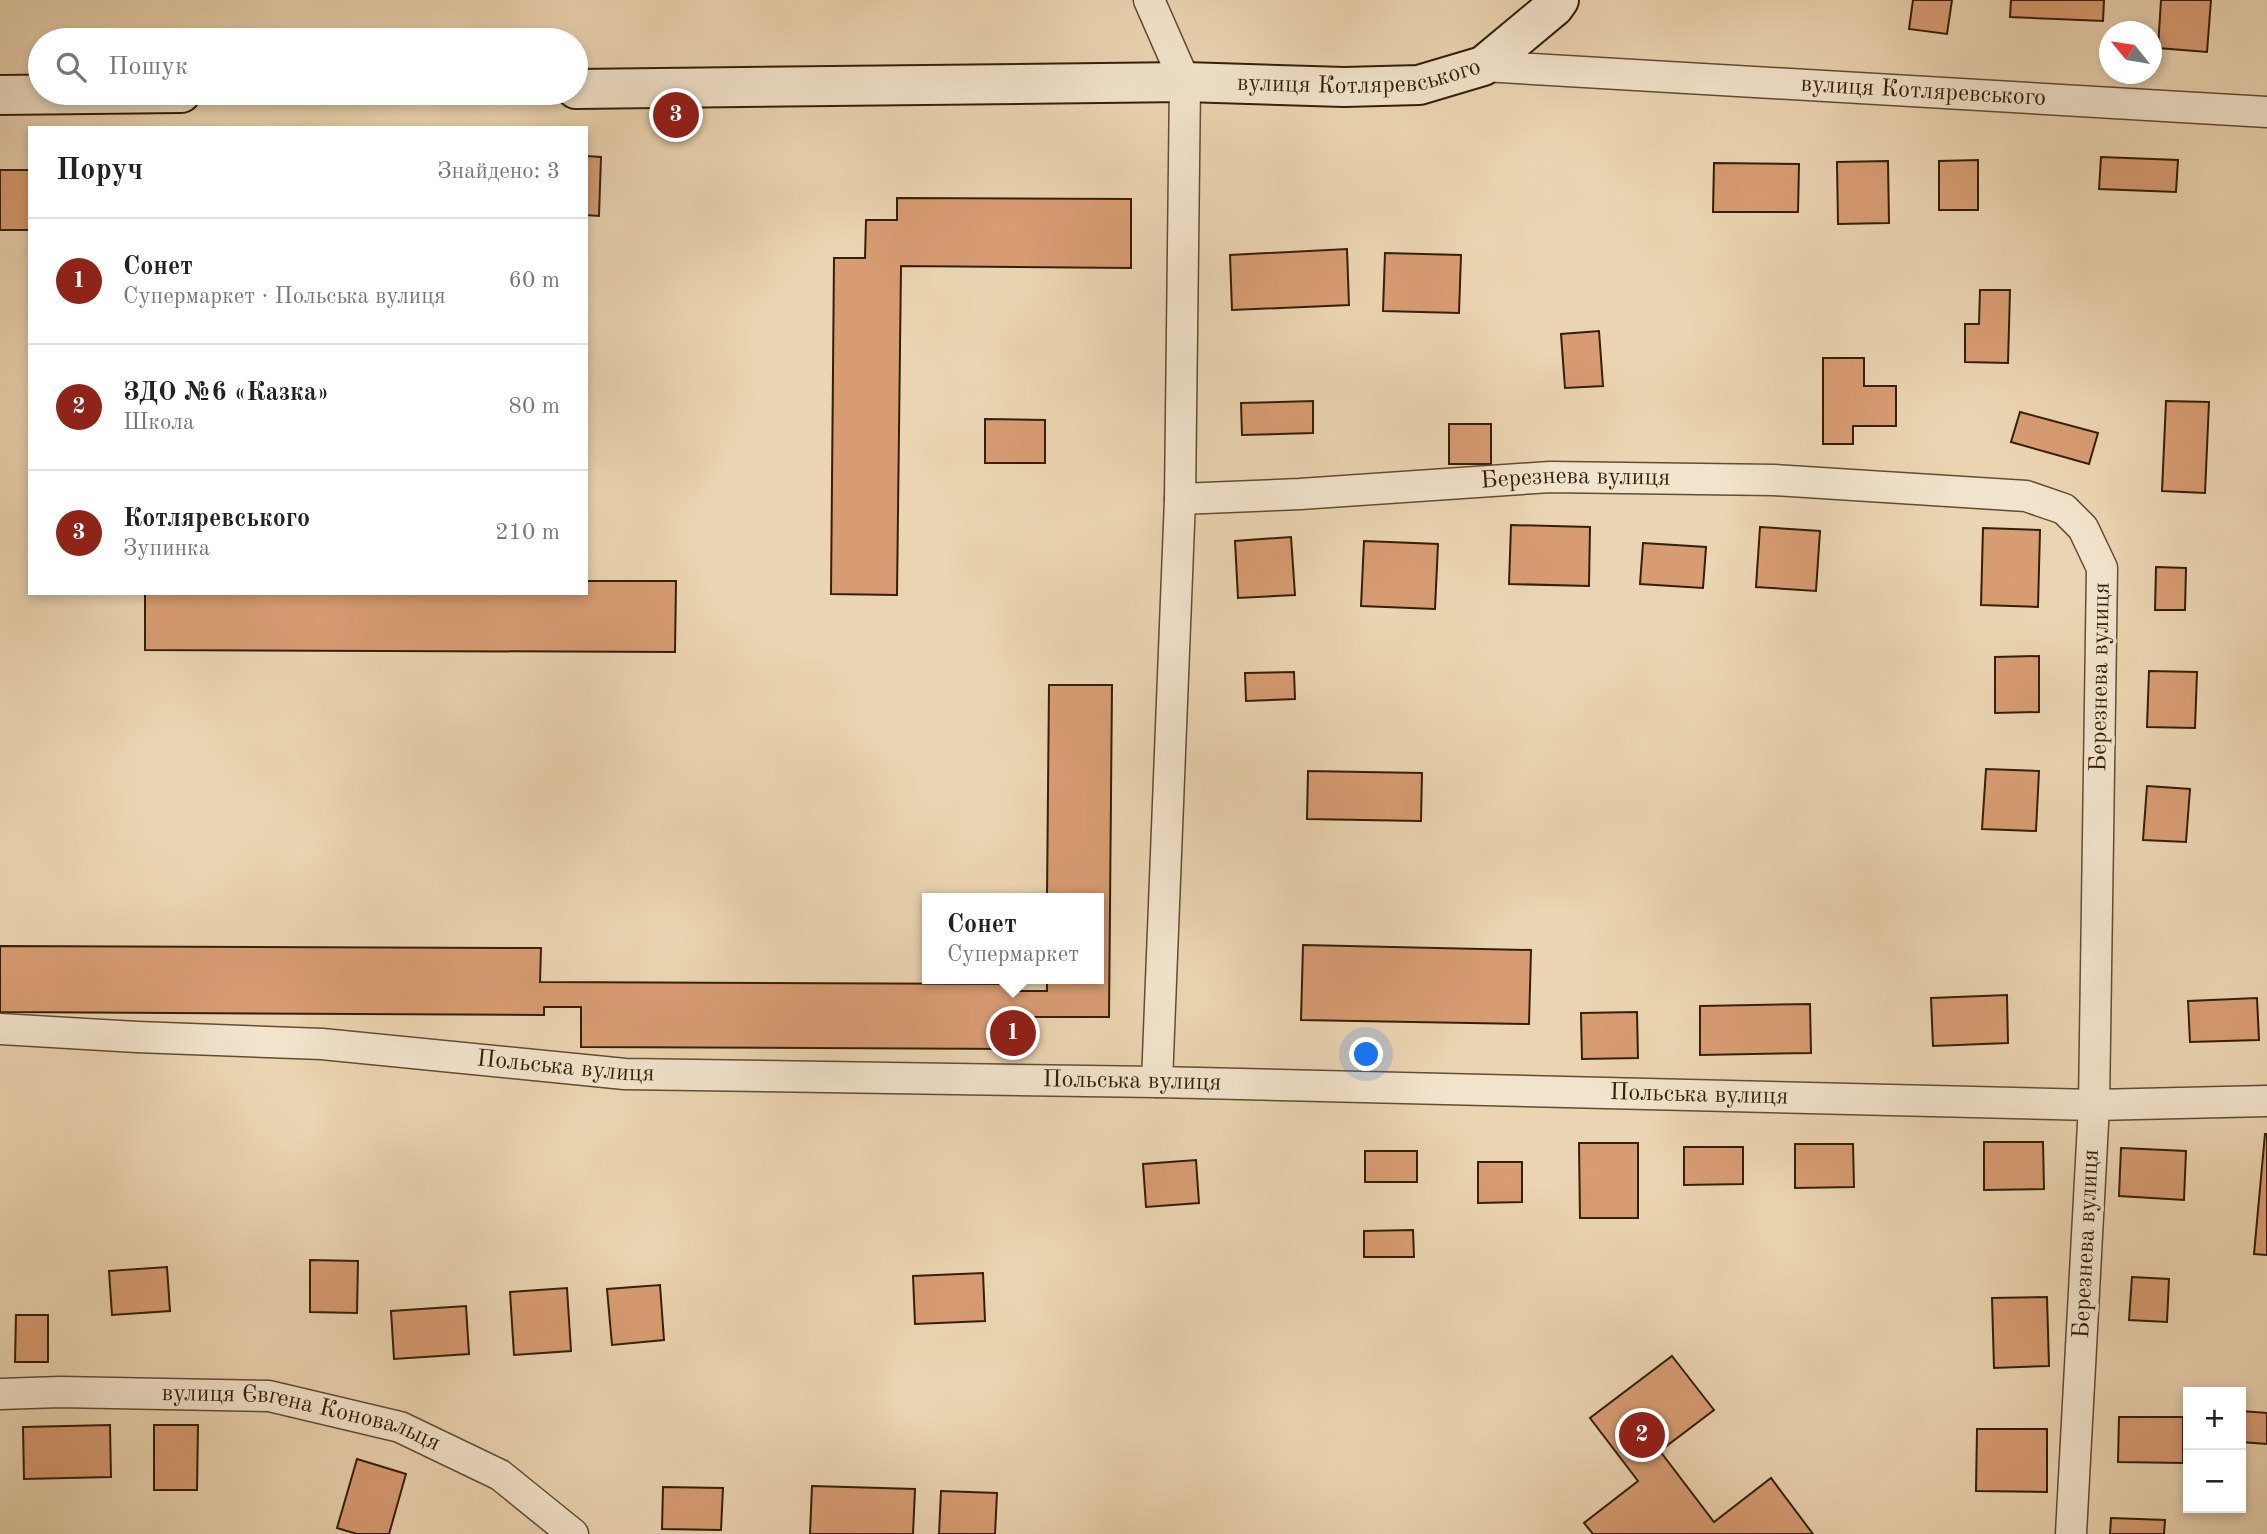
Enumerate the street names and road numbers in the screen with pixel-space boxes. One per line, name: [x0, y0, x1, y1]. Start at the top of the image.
street label: вулиця Котляревського: [1237, 55, 1484, 99]
street label: вулиця Котляревського: [1800, 73, 2047, 111]
street label: Березнева вулиця: [1480, 465, 1670, 494]
street label: Березнева вулиця: [2087, 582, 2115, 772]
street label: Польська вулиця: [475, 1047, 655, 1086]
street label: Польська вулиця: [1043, 1068, 1222, 1096]
street label: Польська вулиця: [1609, 1081, 1789, 1109]
street label: Березнева вулиця: [2070, 1149, 2104, 1339]
street label: вулиця Євгена Коновальця: [161, 1382, 444, 1456]

